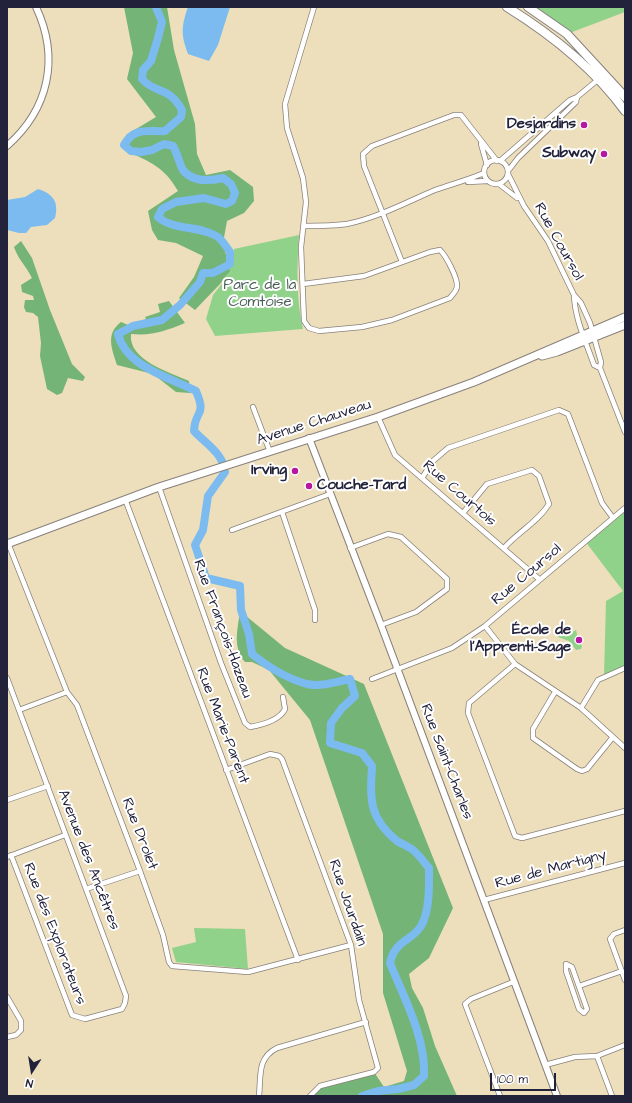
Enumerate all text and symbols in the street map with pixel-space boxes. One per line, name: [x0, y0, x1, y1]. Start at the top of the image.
place label: Desjardins: [507, 116, 576, 134]
marker: Desjardins: [579, 120, 589, 130]
place label: Subway: [542, 145, 596, 163]
marker: Subway: [599, 149, 609, 159]
street label: Rue Coursol: [529, 200, 587, 284]
park label: Parc de la Comtoise: [224, 277, 296, 312]
street label: Avenue Chauveau: [255, 396, 373, 450]
street label: Rue Courtois: [418, 457, 500, 531]
place label: Irving: [251, 462, 287, 480]
marker: Irving: [290, 466, 300, 476]
place label: Couche-Tard: [317, 477, 406, 495]
marker: Couche-Tard: [304, 481, 314, 491]
street label: Rue Coursol: [488, 541, 566, 609]
street label: Rue François-Hazeau: [189, 557, 255, 701]
place label: École de l'Apprenti-Sage: [470, 622, 571, 657]
marker: École de l'Apprenti-Sage: [574, 635, 584, 645]
street label: Rue Marie-Parent: [192, 665, 252, 787]
street label: Rue Saint-Charles: [416, 702, 476, 822]
street label: Avenue des Ancêtres: [53, 787, 123, 933]
street label: Rue Drolet: [117, 796, 161, 872]
street label: Rue de Martigny: [493, 847, 609, 893]
street label: Rue Jourdain: [324, 858, 370, 948]
street label: Rue des Explorateurs: [19, 861, 89, 1007]
north arrow: [12, 1051, 52, 1091]
scale bar: [492, 1065, 558, 1091]
text: 100 m: [497, 1071, 528, 1088]
text: N: [24, 1075, 34, 1091]

